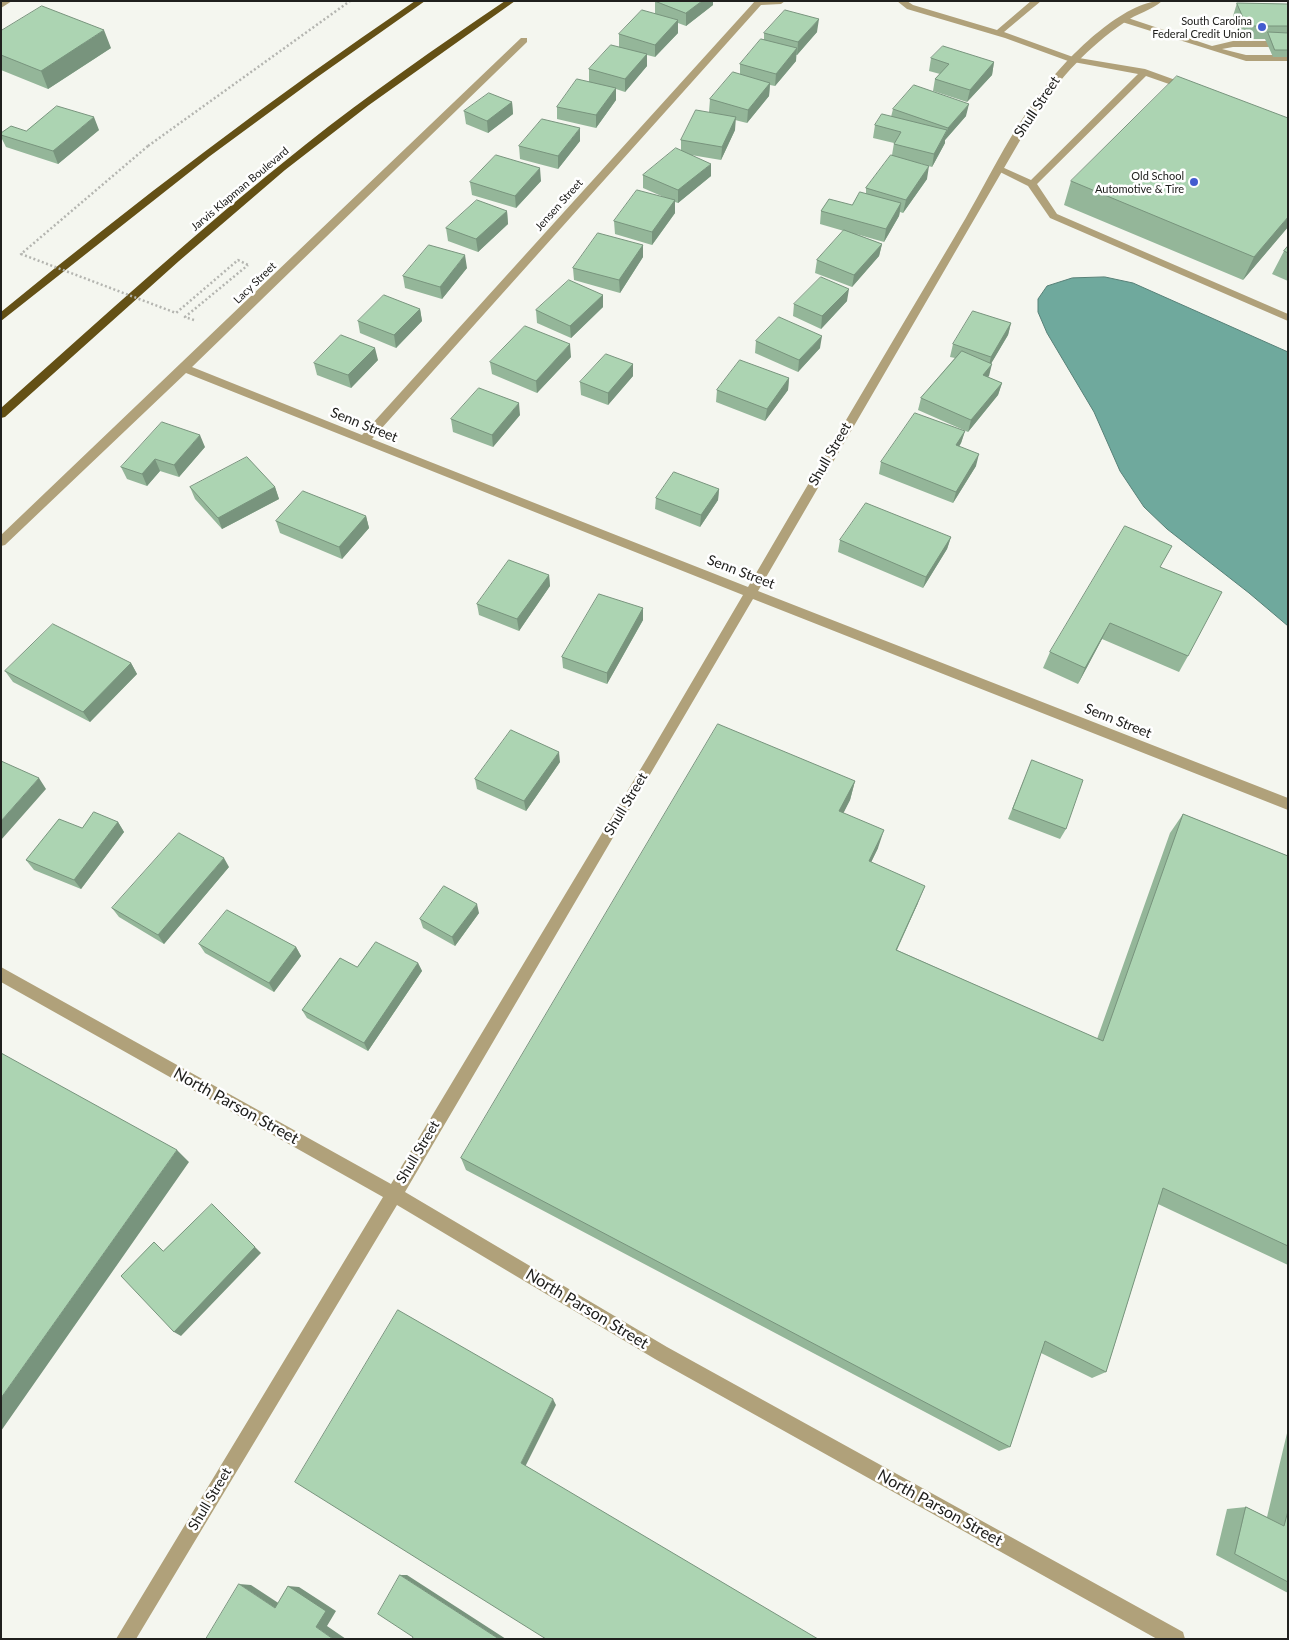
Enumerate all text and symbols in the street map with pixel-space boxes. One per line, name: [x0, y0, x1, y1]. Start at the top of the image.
place label: South Carolina Federal Credit Union: [1152, 14, 1252, 40]
marker: South Carolina Federal Credit Union: [1256, 21, 1268, 33]
street label: Shull Street: [1010, 73, 1064, 141]
street label: Jarvis Klapman Boulevard: [188, 144, 292, 234]
place label: Old School Automotive & Tire: [1095, 169, 1184, 195]
street label: Jensen Street: [532, 176, 586, 234]
marker: Old School Automotive & Tire: [1188, 176, 1200, 188]
street label: Lacy Street: [231, 260, 279, 306]
street label: Senn Street: [328, 404, 400, 446]
street label: Shull Street: [805, 419, 855, 489]
street label: Senn Street: [705, 551, 777, 593]
street label: Senn Street: [1082, 700, 1154, 742]
street label: Shull Street: [601, 770, 651, 838]
street label: North Parson Street: [170, 1064, 302, 1148]
street label: Shull Street: [393, 1118, 443, 1186]
street label: North Parson Street: [522, 1265, 652, 1353]
street label: Shull Street: [185, 1465, 235, 1533]
street label: North Parson Street: [874, 1466, 1006, 1550]

